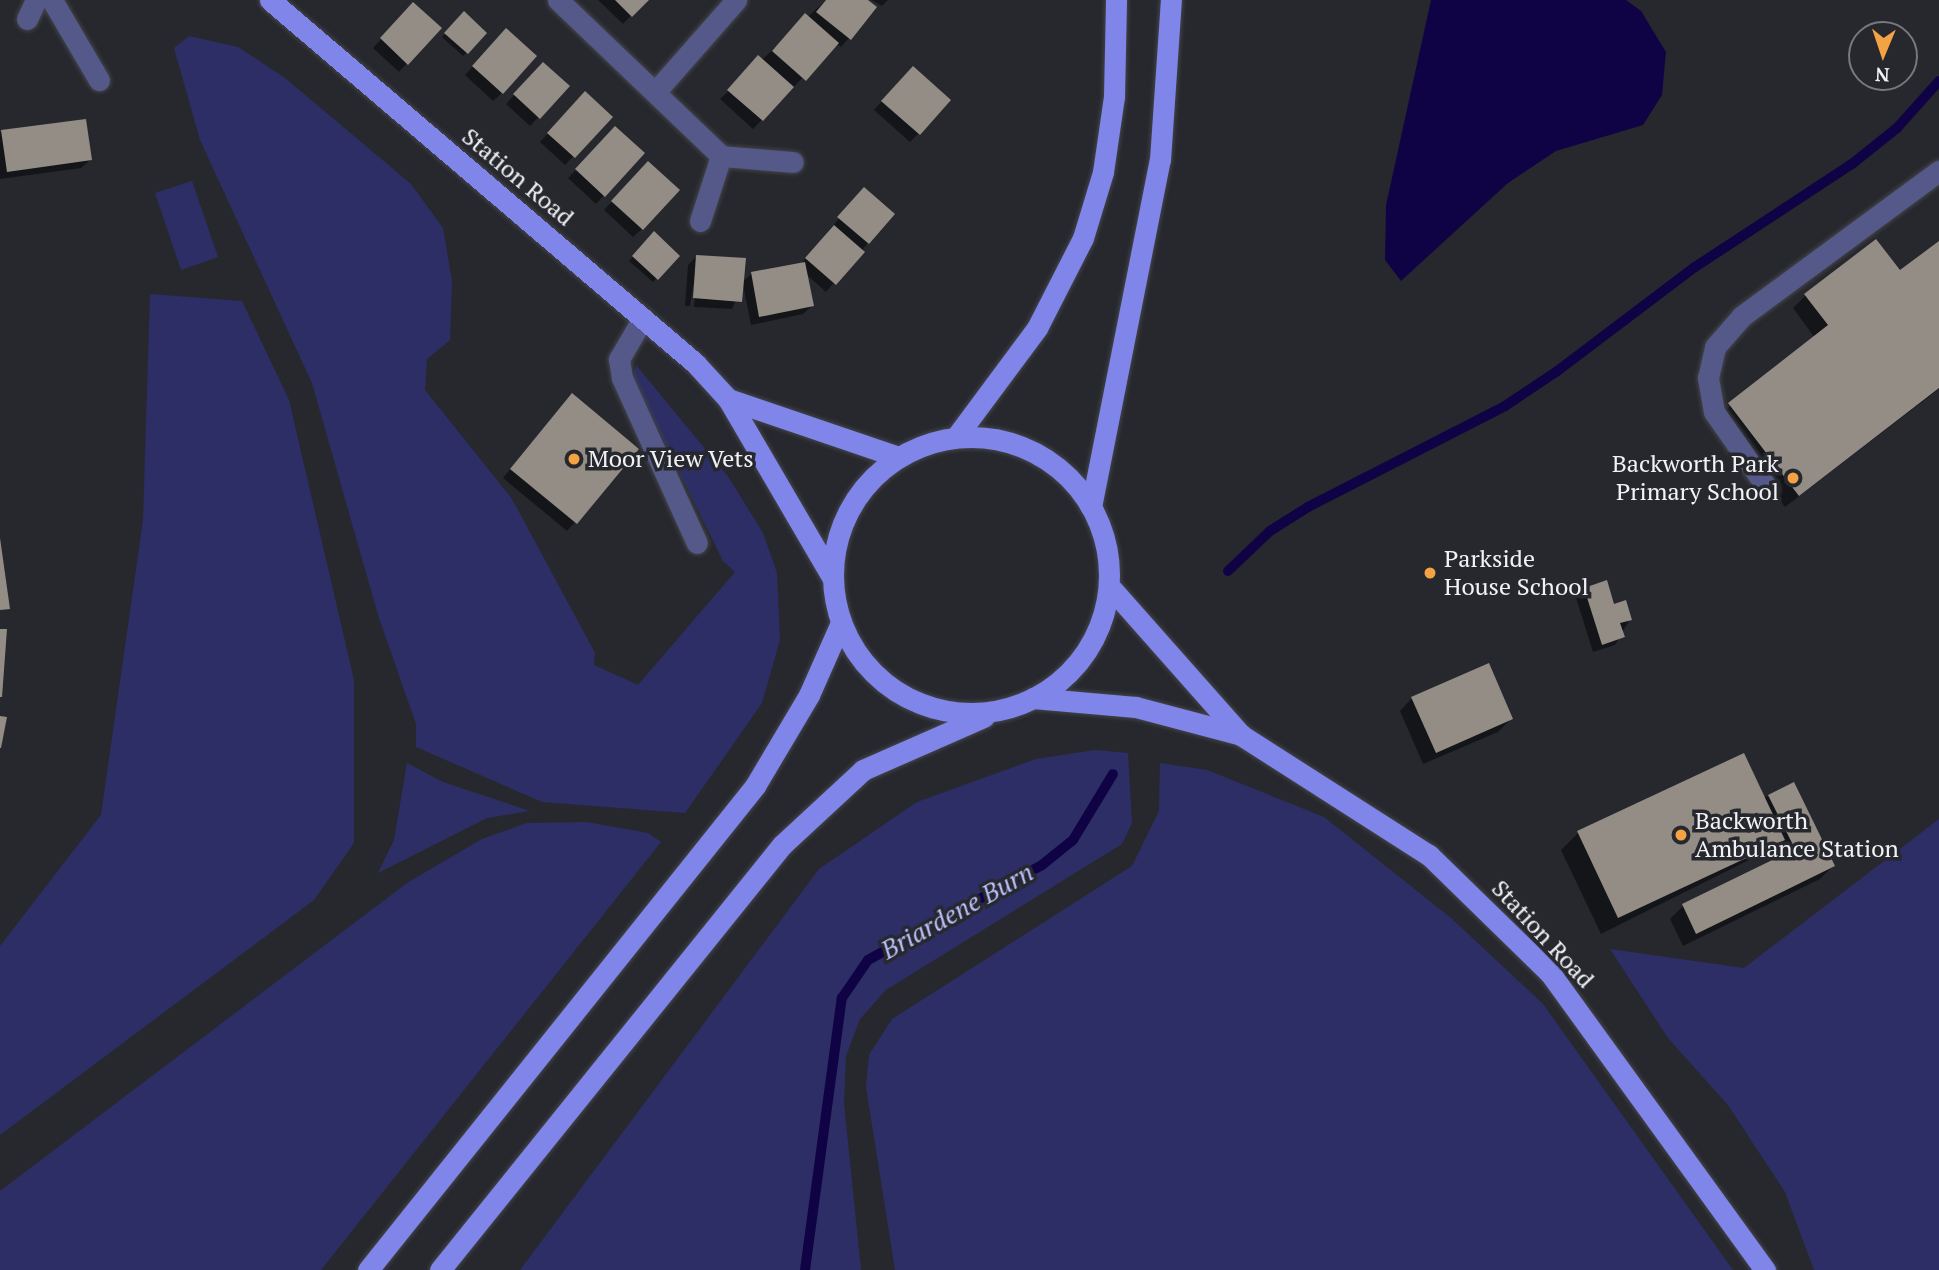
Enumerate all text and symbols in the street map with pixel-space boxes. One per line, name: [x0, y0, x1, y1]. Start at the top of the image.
north arrow: [1848, 21, 1918, 91]
text: N: [1875, 63, 1890, 88]
street label: Station Road: [456, 122, 580, 232]
place label: Moor View Vets: [588, 445, 755, 473]
place label: Backworth Park Primary School: [1612, 450, 1779, 506]
marker: Moor View Vets: [566, 451, 582, 467]
marker: Backworth Park Primary School: [1785, 470, 1801, 486]
place label: Parkside House School: [1444, 545, 1589, 601]
marker: Parkside House School: [1422, 565, 1438, 581]
place label: Backworth Ambulance Station: [1695, 807, 1899, 863]
marker: Backworth Ambulance Station: [1673, 827, 1689, 843]
water label: Briardene Burn: [875, 856, 1039, 966]
street label: Station Road: [1486, 874, 1600, 994]

